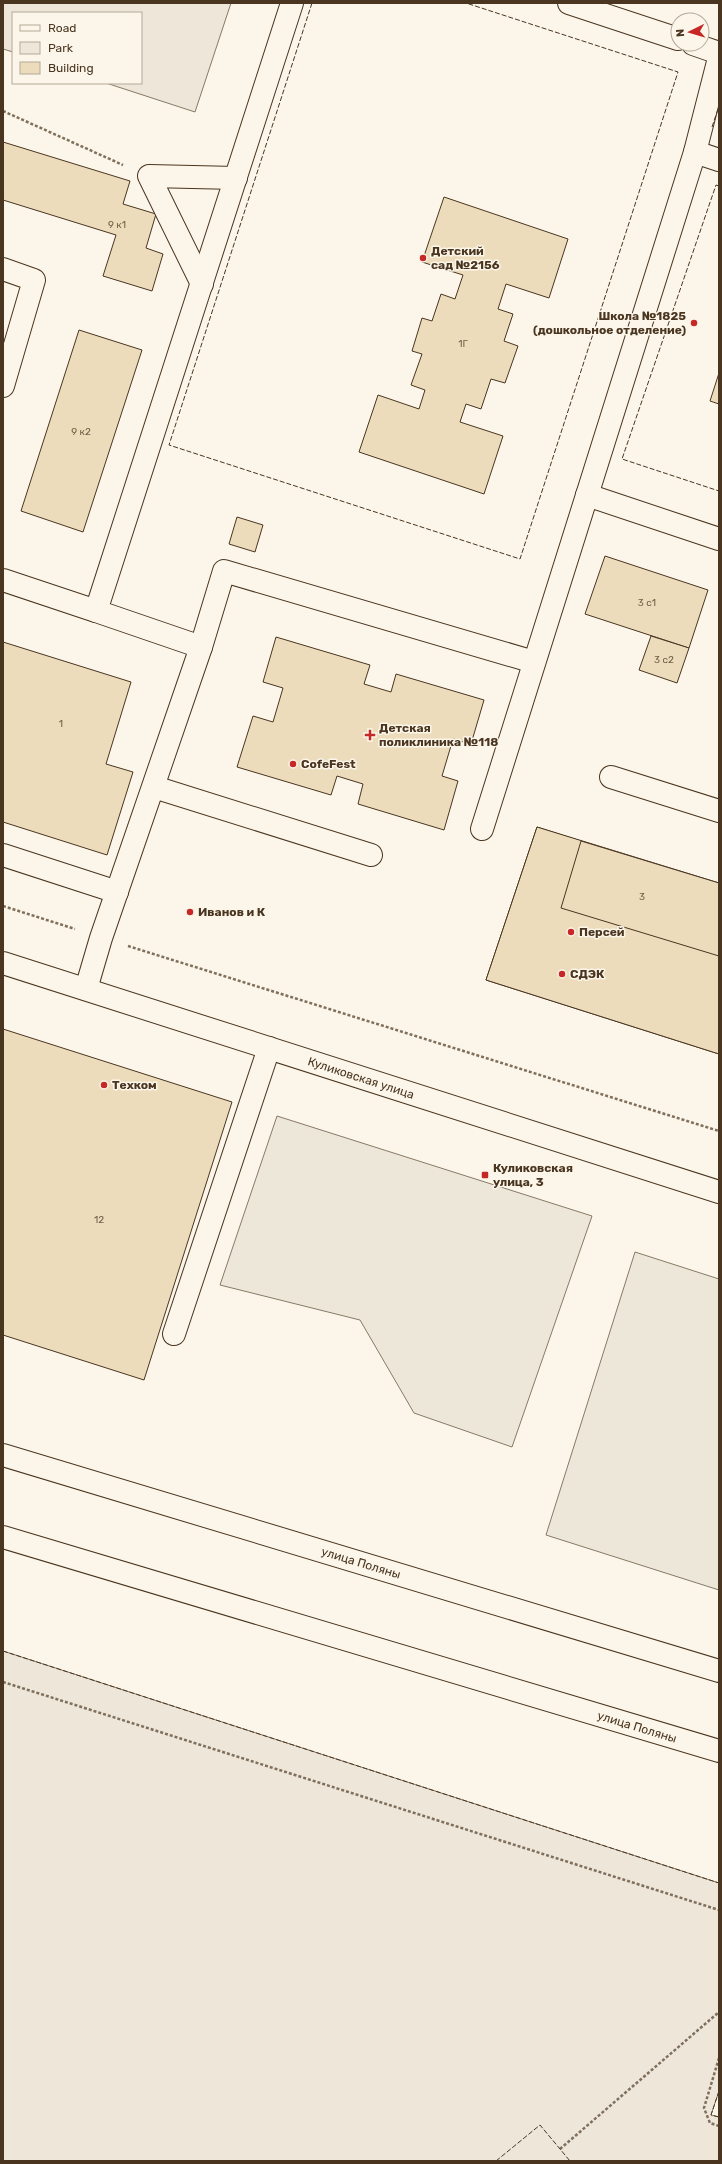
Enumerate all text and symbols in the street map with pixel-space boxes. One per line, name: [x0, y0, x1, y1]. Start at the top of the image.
legend: [12, 12, 142, 84]
north arrow: [670, 12, 710, 52]
text: Road: [48, 21, 76, 35]
text: N: [674, 28, 687, 37]
text: Park: [48, 41, 74, 55]
text: Building: [48, 61, 94, 75]
house number: 9 к1: [108, 219, 126, 231]
place label: Детский сад №2156: [431, 244, 500, 272]
marker: Детский сад №2156: [418, 253, 428, 263]
place label: Школа №1825 (дошкольное отделение): [533, 309, 686, 337]
marker: Школа №1825 (дошкольное отделение): [689, 318, 699, 328]
house number: 1Г: [458, 338, 469, 350]
house number: 9 к2: [71, 426, 91, 438]
house number: 3 с1: [638, 597, 656, 609]
house number: 3 с2: [654, 654, 674, 666]
house number: 1: [59, 718, 63, 730]
place label: Детская поликлиника №118: [379, 721, 498, 749]
marker: Детская поликлиника №118: [364, 729, 376, 741]
place label: CofeFest: [301, 757, 356, 771]
marker: CofeFest: [288, 759, 298, 769]
house number: 3: [639, 891, 645, 903]
place label: Иванов и К: [198, 905, 266, 919]
marker: Иванов и К: [185, 907, 195, 917]
place label: Персей: [579, 925, 625, 939]
marker: Персей: [566, 927, 576, 937]
place label: СДЭК: [570, 967, 605, 981]
marker: СДЭК: [557, 969, 567, 979]
street label: Куликовская улица: [306, 1054, 416, 1102]
place label: Техком: [112, 1078, 157, 1092]
marker: Техком: [99, 1080, 109, 1090]
place label: Куликовская улица, 3: [493, 1161, 573, 1189]
marker: Куликовская улица, 3: [480, 1170, 490, 1180]
house number: 12: [94, 1214, 104, 1226]
street label: улица Поляны: [320, 1544, 402, 1582]
street label: улица Поляны: [596, 1708, 678, 1746]

